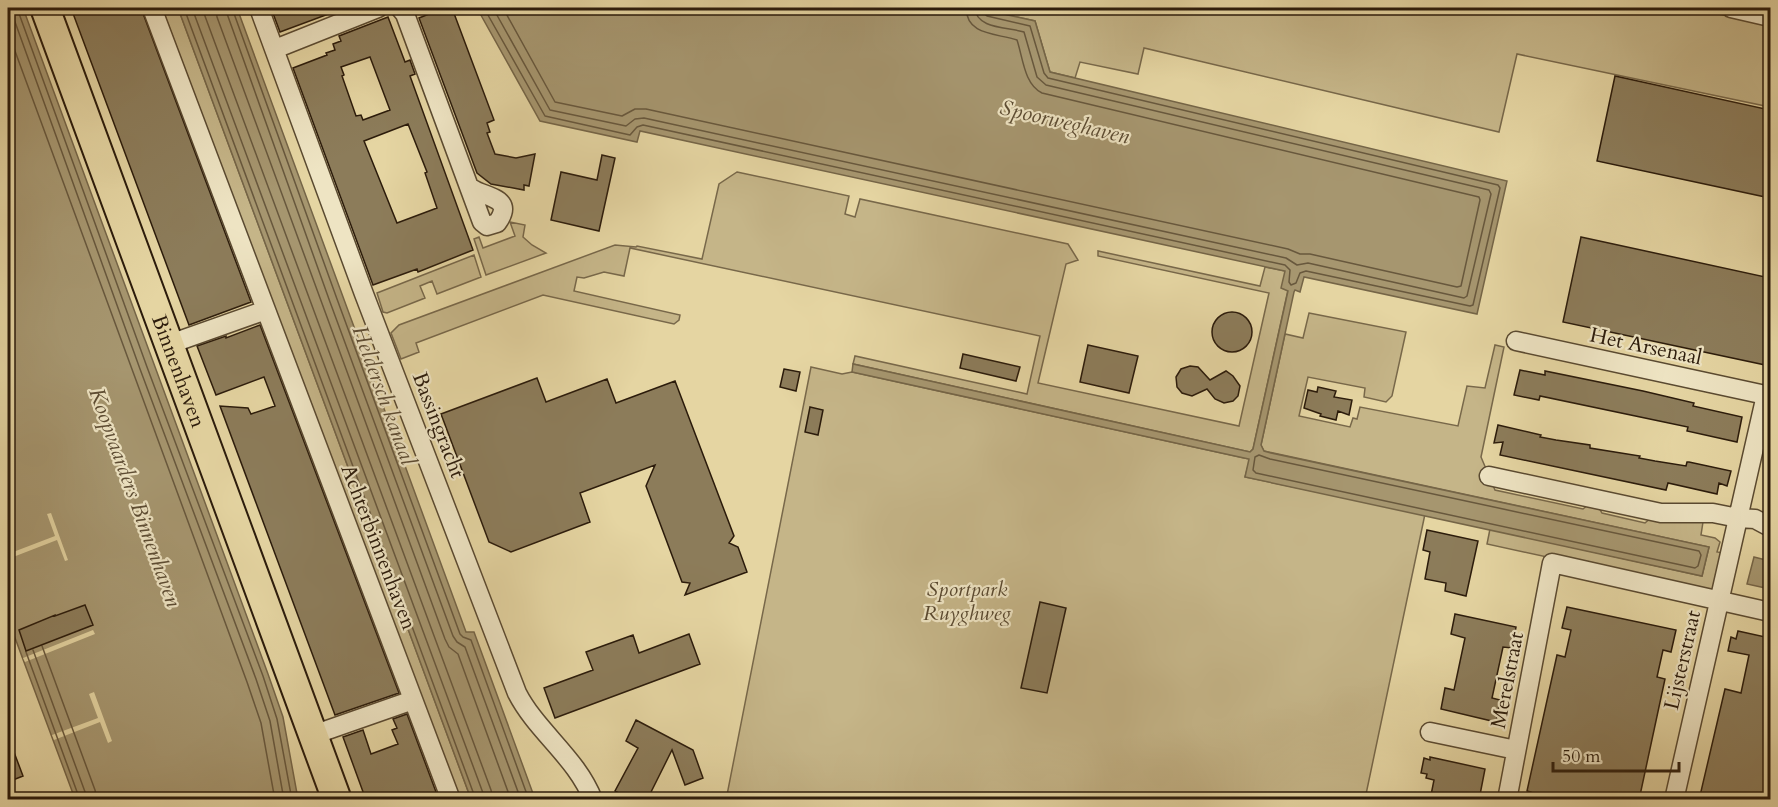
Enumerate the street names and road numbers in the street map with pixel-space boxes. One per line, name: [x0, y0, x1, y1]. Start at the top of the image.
street label: Binnenhaven: [144, 311, 212, 432]
street label: Het Arsenaal: [1587, 320, 1705, 373]
street label: Bassingracht: [405, 368, 472, 483]
street label: Achterbinnenhaven: [334, 460, 423, 634]
street label: Lijsterstraat: [1657, 607, 1708, 713]
street label: Merelstraat: [1484, 629, 1531, 731]

